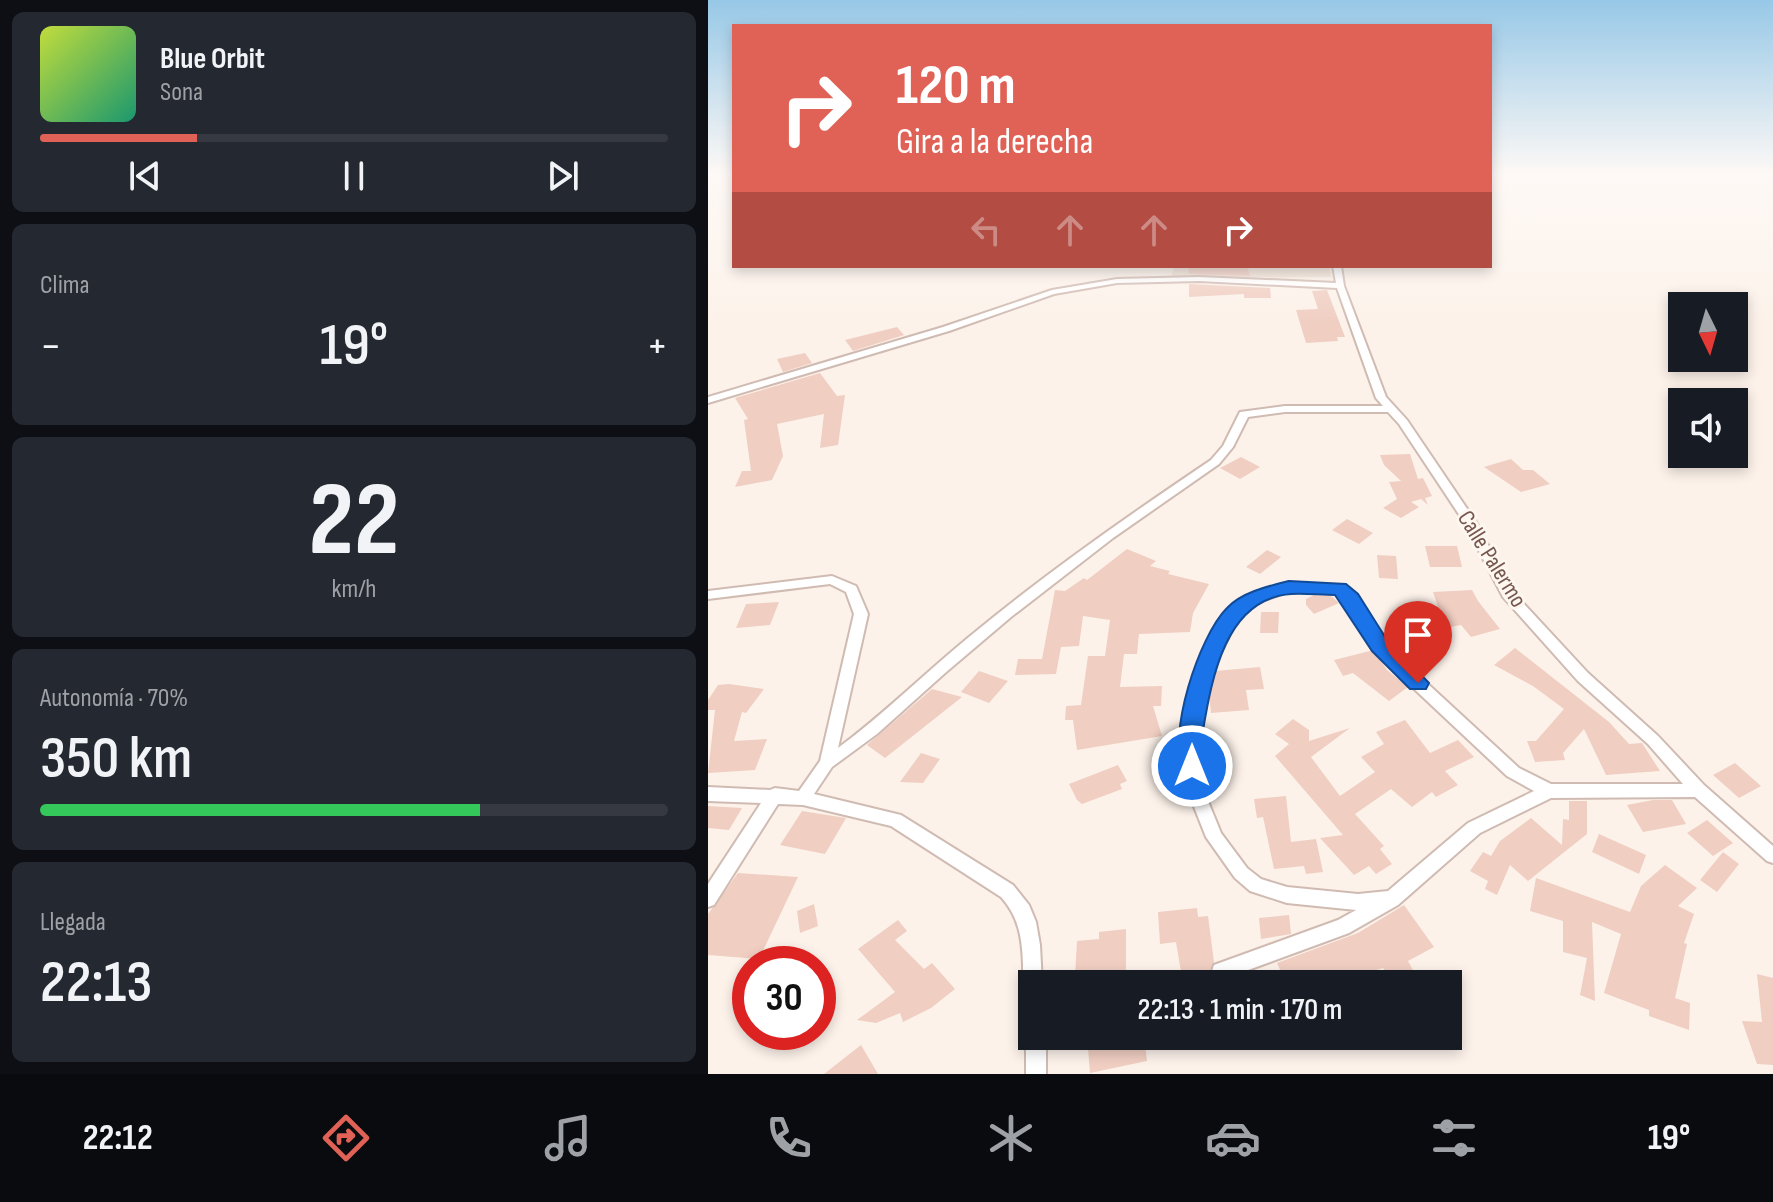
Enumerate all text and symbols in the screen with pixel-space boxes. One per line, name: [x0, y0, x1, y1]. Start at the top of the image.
text: Blue Orbit: [160, 41, 265, 77]
text: 120 m: [896, 53, 1016, 120]
icon: right: [764, 56, 868, 160]
text: Sona: [160, 77, 203, 108]
text: Gira a la derecha: [896, 121, 1093, 164]
icon: previous: [123, 154, 167, 198]
icon: pause: [332, 154, 376, 198]
icon: next: [541, 154, 585, 198]
icon: left: [964, 208, 1008, 252]
icon: ahead: [1048, 208, 1092, 252]
icon: ahead: [1132, 208, 1176, 252]
icon: right: [1216, 208, 1260, 252]
text: Clima: [40, 270, 90, 301]
north arrow: [1668, 292, 1748, 372]
map controls: [1668, 292, 1748, 468]
text: 19°: [320, 310, 388, 382]
text: −: [40, 320, 62, 373]
text: +: [646, 320, 668, 373]
button: sound: [1668, 388, 1748, 468]
text: 22: [308, 459, 400, 584]
street label: Calle Palermo: [1451, 505, 1533, 613]
text: km/h: [332, 574, 376, 605]
pin: [1384, 601, 1452, 683]
icon: arrive: [1396, 613, 1440, 657]
text: Autonomía · 70%: [40, 683, 188, 714]
text: 350 km: [40, 723, 192, 795]
position arrow: [1150, 724, 1234, 808]
text: Llegada: [40, 907, 106, 938]
speed limit sign: 30: [732, 946, 836, 1050]
text: 22:13: [40, 947, 152, 1019]
text: 22:13 · 1 min · 170 m: [1138, 992, 1342, 1028]
icon: directions: [318, 1110, 374, 1166]
icon: music: [540, 1110, 596, 1166]
icon: phone: [761, 1110, 817, 1166]
icon: climate: [983, 1110, 1039, 1166]
icon: car: [1205, 1110, 1261, 1166]
icon: filters: [1426, 1110, 1482, 1166]
text: 22:12: [83, 1117, 153, 1160]
text: 19°: [1648, 1117, 1690, 1160]

